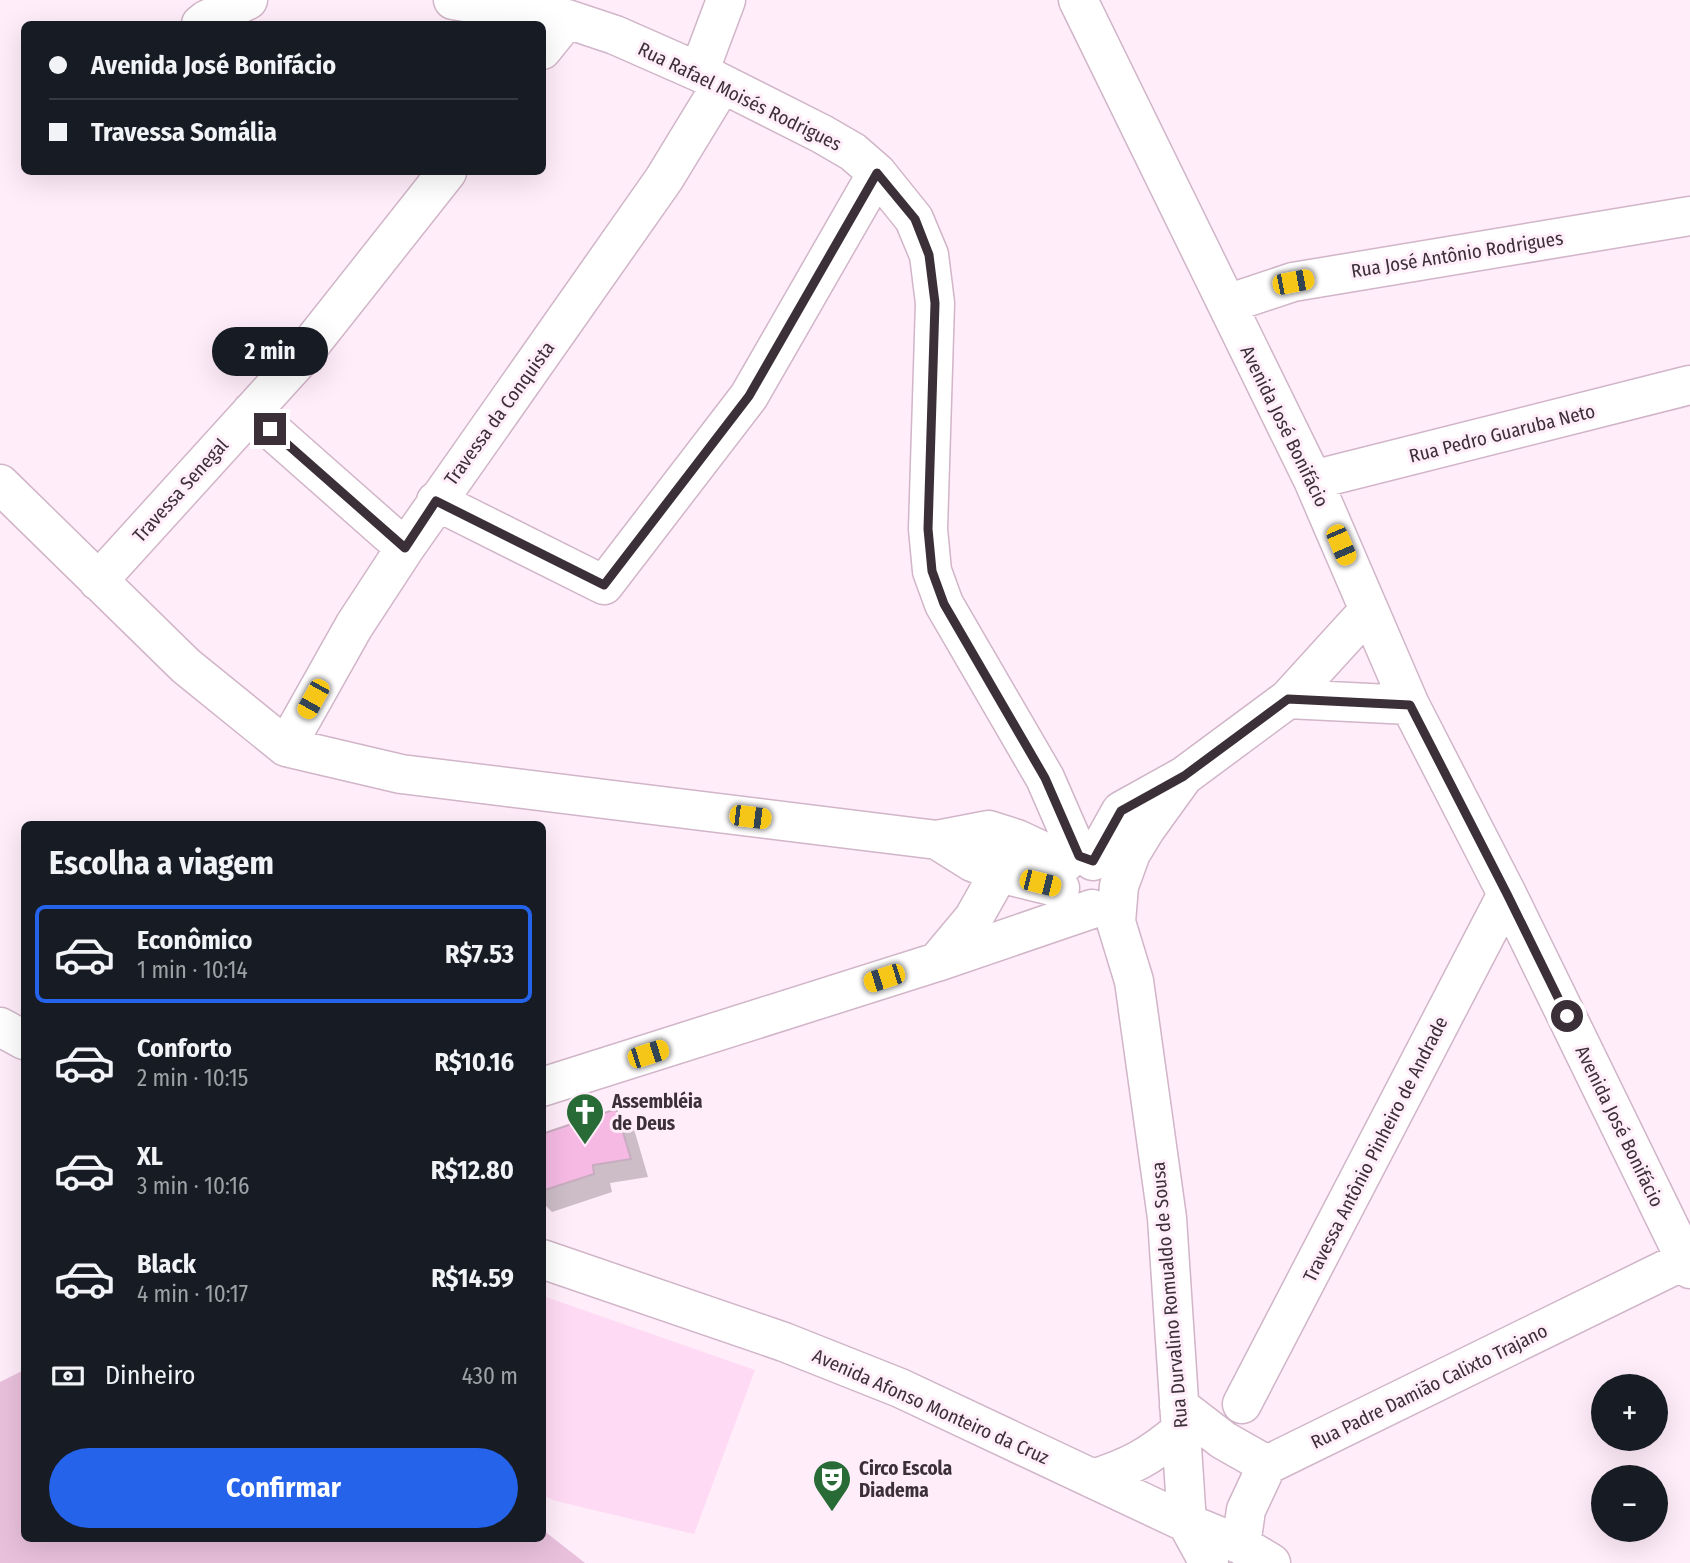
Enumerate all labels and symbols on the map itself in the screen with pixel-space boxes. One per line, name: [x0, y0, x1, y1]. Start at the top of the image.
street label: Rua Rafael Moisés Rodrigues: [634, 37, 845, 156]
street label: Rua José Antônio Rodrigues: [1349, 226, 1565, 283]
car: [1271, 268, 1316, 296]
callout: 2 min: [212, 328, 328, 376]
street label: Travessa da Conquista: [439, 337, 559, 490]
street label: Avenida José Bonifácio: [1236, 342, 1334, 511]
street label: Rua Pedro Guaruba Neto: [1407, 399, 1597, 468]
route end: [254, 413, 286, 445]
street label: Travessa Senegal: [128, 434, 233, 547]
car: [1324, 522, 1359, 568]
car: [294, 676, 333, 722]
car: [728, 804, 773, 830]
car: [1018, 868, 1063, 898]
car: [861, 962, 908, 994]
route start: [1551, 1000, 1583, 1032]
street label: Travessa Antônio Pinheiro de Andrade: [1298, 1013, 1453, 1286]
car: [625, 1038, 672, 1070]
street label: Avenida José Bonifácio: [1571, 1042, 1669, 1211]
place label: Assembléia de Deus: [611, 1090, 702, 1135]
church icon: Assembléia de Deus: [564, 1091, 606, 1146]
street label: Rua Durvalino Romualdo de Sousa: [1146, 1161, 1193, 1429]
street label: Rua Padre Damião Calixto Trajano: [1307, 1319, 1551, 1454]
street label: Avenida Afonso Monteiro da Cruz: [809, 1344, 1053, 1469]
place label: Circo Escola Diadema: [859, 1457, 952, 1502]
theatre icon: Circo Escola Diadema: [811, 1458, 853, 1513]

